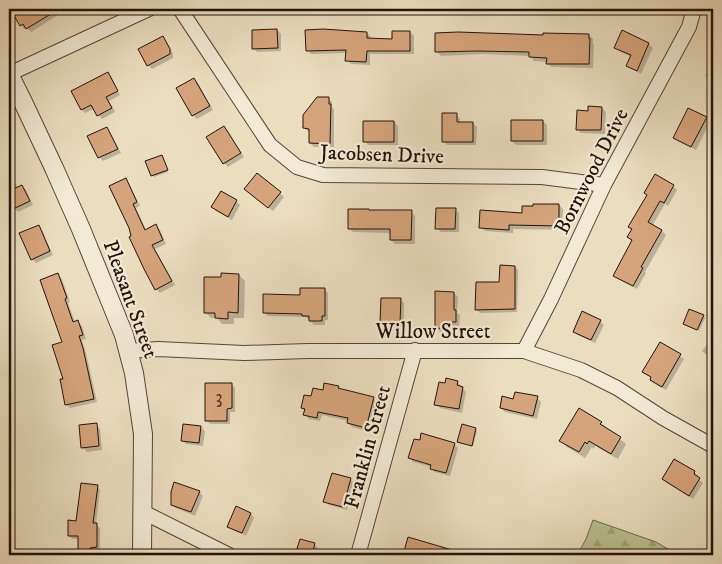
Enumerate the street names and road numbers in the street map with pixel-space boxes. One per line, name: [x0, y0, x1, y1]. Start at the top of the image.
street label: Bornwood Drive: [549, 104, 635, 239]
street label: Jacobsen Drive: [318, 140, 445, 170]
street label: Pleasant Street: [97, 237, 164, 362]
street label: Willow Street: [375, 319, 491, 345]
street label: Franklin Street: [339, 382, 397, 512]

